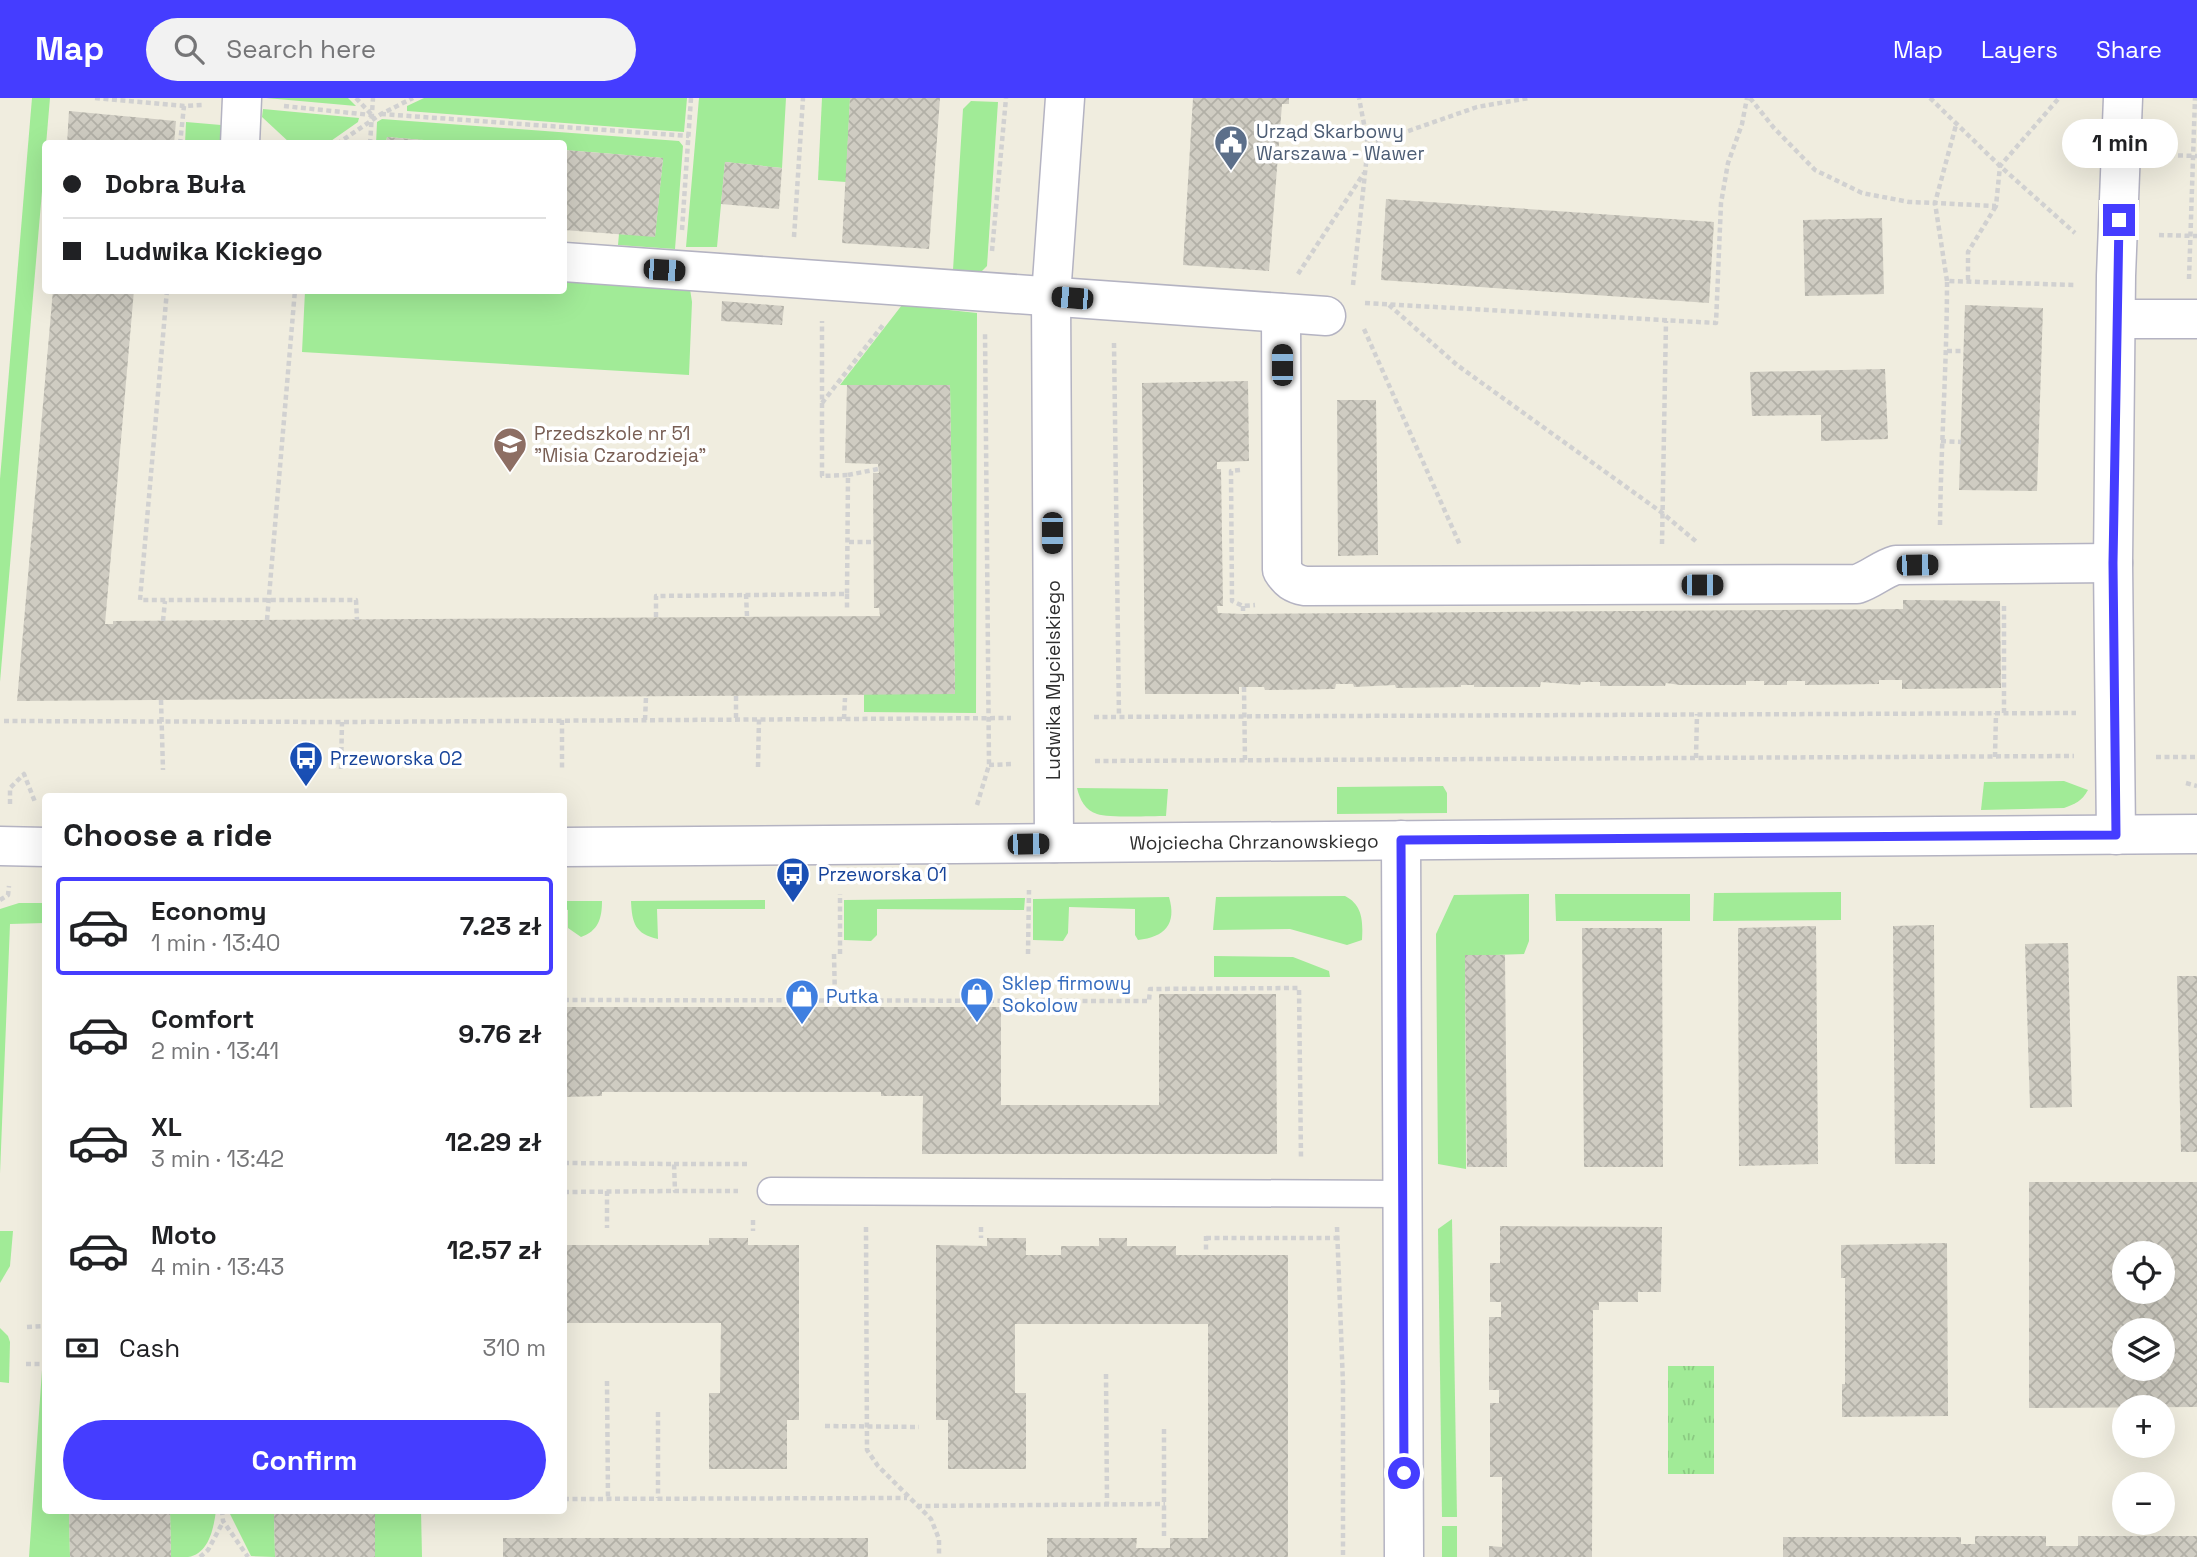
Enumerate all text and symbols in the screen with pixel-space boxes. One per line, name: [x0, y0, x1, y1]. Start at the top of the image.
search box: [146, 18, 636, 81]
text: Map: [35, 28, 104, 70]
icon: search: [170, 30, 208, 68]
text: Search here: [226, 32, 376, 66]
text: Map: [1893, 34, 1943, 65]
text: Layers: [1981, 34, 2058, 65]
text: Share: [2096, 34, 2162, 65]
callout: 1 min: [2061, 118, 2177, 167]
place label: Urząd Skarbowy Warszawa - Wawer: [1256, 119, 1425, 166]
public building icon: Urząd Skarbowy Warszawa - Wawer: [1212, 123, 1250, 172]
text: 1 min: [2092, 128, 2148, 158]
text: Dobra Buła: [105, 167, 246, 201]
route end: [2103, 204, 2135, 236]
text: Ludwika Kickiego: [105, 234, 323, 268]
car: [643, 258, 686, 282]
car: [1051, 286, 1094, 310]
car: [1272, 344, 1293, 386]
place label: Przedszkole nr 51 "Misia Czarodzieja": [534, 421, 706, 468]
school or university icon: Przedszkole nr 51 "Misia Czarodzieja": [491, 425, 529, 474]
car: [1042, 512, 1063, 554]
car: [1896, 554, 1939, 576]
car: [1682, 575, 1724, 596]
street label: Ludwika Mycielskiego: [1041, 580, 1066, 780]
bus stop icon: Przeworska 02: [287, 739, 325, 788]
place label: Przeworska 02: [330, 746, 462, 771]
text: Choose a ride: [63, 815, 273, 855]
street label: Wojciecha Chrzanowskiego: [1129, 829, 1379, 855]
car: [1007, 833, 1050, 855]
bus stop icon: Przeworska 01: [774, 855, 812, 904]
place label: Przeworska 01: [818, 862, 947, 887]
text: Economy: [151, 894, 267, 928]
icon: car: [67, 895, 130, 958]
text: 7.23 zł: [460, 909, 542, 943]
text: 1 min · 13:40: [151, 928, 281, 958]
place label: Sklep firmowy Sokolow: [1002, 971, 1131, 1018]
shop icon: Sklep firmowy Sokolow: [958, 975, 996, 1024]
shop icon: Putka: [783, 977, 821, 1026]
place label: Putka: [826, 984, 879, 1009]
text: Comfort: [151, 1002, 254, 1036]
icon: car: [67, 1003, 130, 1066]
text: 9.76 zł: [458, 1017, 542, 1051]
text: 2 min · 13:41: [151, 1036, 279, 1066]
text: XL: [151, 1110, 182, 1144]
icon: car: [67, 1111, 130, 1174]
text: 12.29 zł: [445, 1125, 542, 1159]
text: 3 min · 13:42: [151, 1144, 284, 1174]
text: Moto: [151, 1218, 217, 1252]
icon: car: [67, 1219, 130, 1282]
text: 12.57 zł: [447, 1233, 542, 1267]
map controls: [2112, 1241, 2175, 1535]
button: locate: [2112, 1241, 2175, 1304]
text: 4 min · 13:43: [151, 1252, 285, 1282]
button: layers: [2112, 1318, 2175, 1381]
icon: cash: [63, 1329, 101, 1367]
text: Cash: [119, 1331, 180, 1365]
text: 310 m: [482, 1333, 546, 1363]
button: +: [2112, 1395, 2175, 1458]
button: Confirm: [63, 1420, 546, 1500]
route start: [1388, 1457, 1420, 1489]
button: −: [2112, 1472, 2175, 1535]

